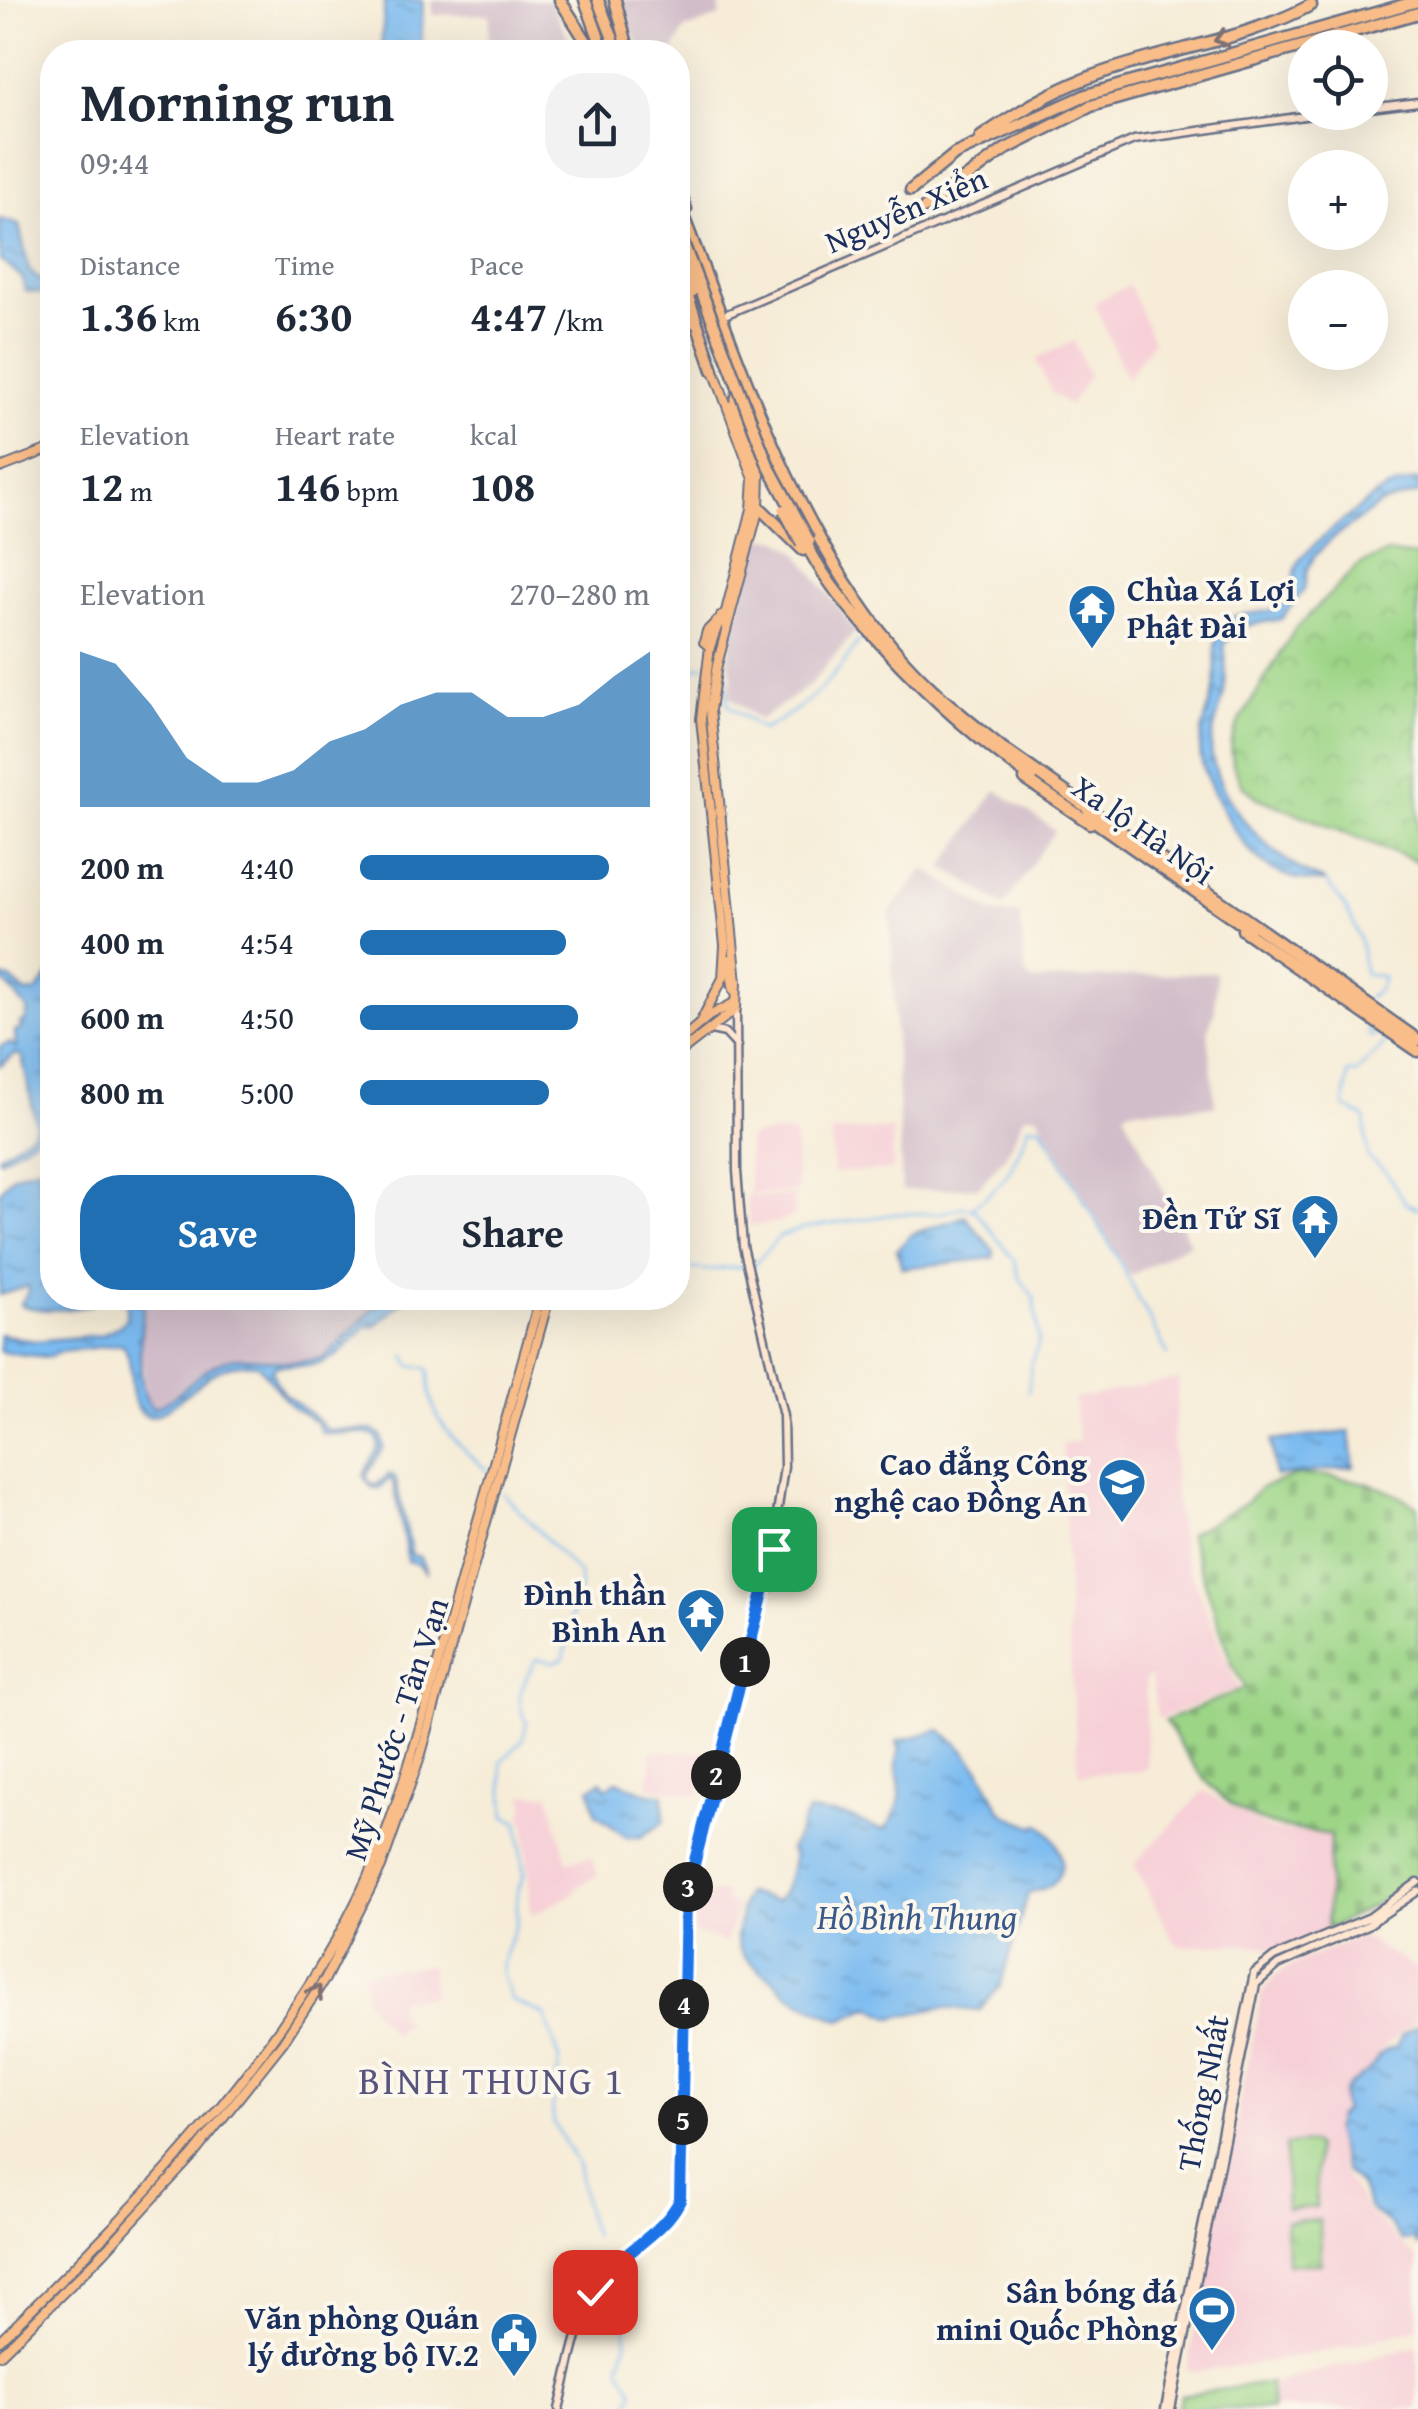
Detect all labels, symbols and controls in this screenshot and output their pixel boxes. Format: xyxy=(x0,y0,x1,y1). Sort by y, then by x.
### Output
one-way arrow xyxy=(1213,27,1230,48)
map controls xyxy=(1288,30,1388,370)
button: locate xyxy=(1288,30,1388,130)
text: Morning run xyxy=(80,61,394,141)
button: share xyxy=(545,73,650,178)
text: 09:44 xyxy=(80,139,149,186)
button: + xyxy=(1288,150,1388,250)
street label: Nguyễn Xiển xyxy=(817,154,994,265)
text: Distance xyxy=(80,244,180,285)
text: Time xyxy=(275,244,335,285)
text: Pace xyxy=(470,244,524,285)
button: − xyxy=(1288,270,1388,370)
text: 1.36 xyxy=(80,285,157,346)
text: 6:30 xyxy=(275,285,352,346)
text: 4:47 xyxy=(470,285,547,346)
text: km xyxy=(157,300,200,341)
text: /km xyxy=(547,300,604,341)
text: Elevation xyxy=(80,414,190,455)
text: Heart rate xyxy=(275,414,395,455)
text: kcal xyxy=(470,414,518,455)
text: 12 xyxy=(80,455,124,516)
text: 146 xyxy=(275,455,340,516)
text: 108 xyxy=(470,455,535,516)
text: m xyxy=(124,470,153,511)
text: bpm xyxy=(340,470,399,511)
place label: Chùa Xá Lợi Phật Đài xyxy=(1127,566,1296,650)
text: Elevation xyxy=(80,570,205,617)
text: 270–280 m xyxy=(509,570,650,617)
temple icon: Chùa Xá Lợi Phật Đài xyxy=(1066,582,1118,650)
street label: Xa lộ Hà Nội xyxy=(1063,763,1224,896)
text: 200 m xyxy=(80,844,164,891)
text: 4:40 xyxy=(240,844,294,891)
text: 400 m xyxy=(80,919,164,966)
text: 4:54 xyxy=(240,919,294,966)
text: 600 m xyxy=(80,994,164,1041)
text: 4:50 xyxy=(240,994,294,1041)
text: 800 m xyxy=(80,1069,164,1116)
text: 5:00 xyxy=(240,1069,294,1116)
button: Save xyxy=(80,1175,355,1290)
button: Share xyxy=(375,1175,650,1290)
temple icon: Đền Tử Sĩ xyxy=(1289,1192,1341,1260)
place label: Đền Tử Sĩ xyxy=(1143,1194,1282,1241)
place label: Cao đẳng Công nghệ cao Đồng An xyxy=(834,1440,1087,1524)
school or university icon: Cao đẳng Công nghệ cao Đồng An xyxy=(1096,1456,1148,1524)
pin xyxy=(732,1507,817,1592)
icon: arrive xyxy=(747,1522,802,1577)
place label: Đình thần Bình An xyxy=(524,1570,666,1654)
temple icon: Đình thần Bình An xyxy=(675,1586,727,1654)
street label: Mỹ Phước - Tân Vạn xyxy=(331,1591,460,1866)
pin: 1 xyxy=(720,1637,770,1687)
text: 1 xyxy=(738,1641,752,1682)
pin: 2 xyxy=(691,1750,741,1800)
text: 2 xyxy=(709,1754,723,1795)
pin: 3 xyxy=(663,1862,713,1912)
text: 3 xyxy=(681,1866,695,1907)
water label: Hồ Bình Thung xyxy=(816,1891,1017,1942)
pin: 4 xyxy=(659,1979,709,2029)
text: 4 xyxy=(677,1983,691,2024)
one-way arrow xyxy=(304,1985,323,2003)
street label: Thống Nhất xyxy=(1164,2011,1241,2175)
district label: BÌNH THUNG 1 xyxy=(358,2052,626,2108)
pin: 5 xyxy=(658,2095,708,2145)
text: 5 xyxy=(676,2099,690,2140)
pin xyxy=(553,2250,638,2335)
icon: check xyxy=(568,2265,623,2320)
place label: Sân bóng đá mini Quốc Phòng xyxy=(936,2268,1178,2352)
sports icon: Sân bóng đá mini Quốc Phòng xyxy=(1186,2284,1238,2352)
place label: Văn phòng Quản lý đường bộ IV.2 xyxy=(244,2294,479,2378)
public building icon: Văn phòng Quản lý đường bộ IV.2 xyxy=(488,2310,540,2378)

